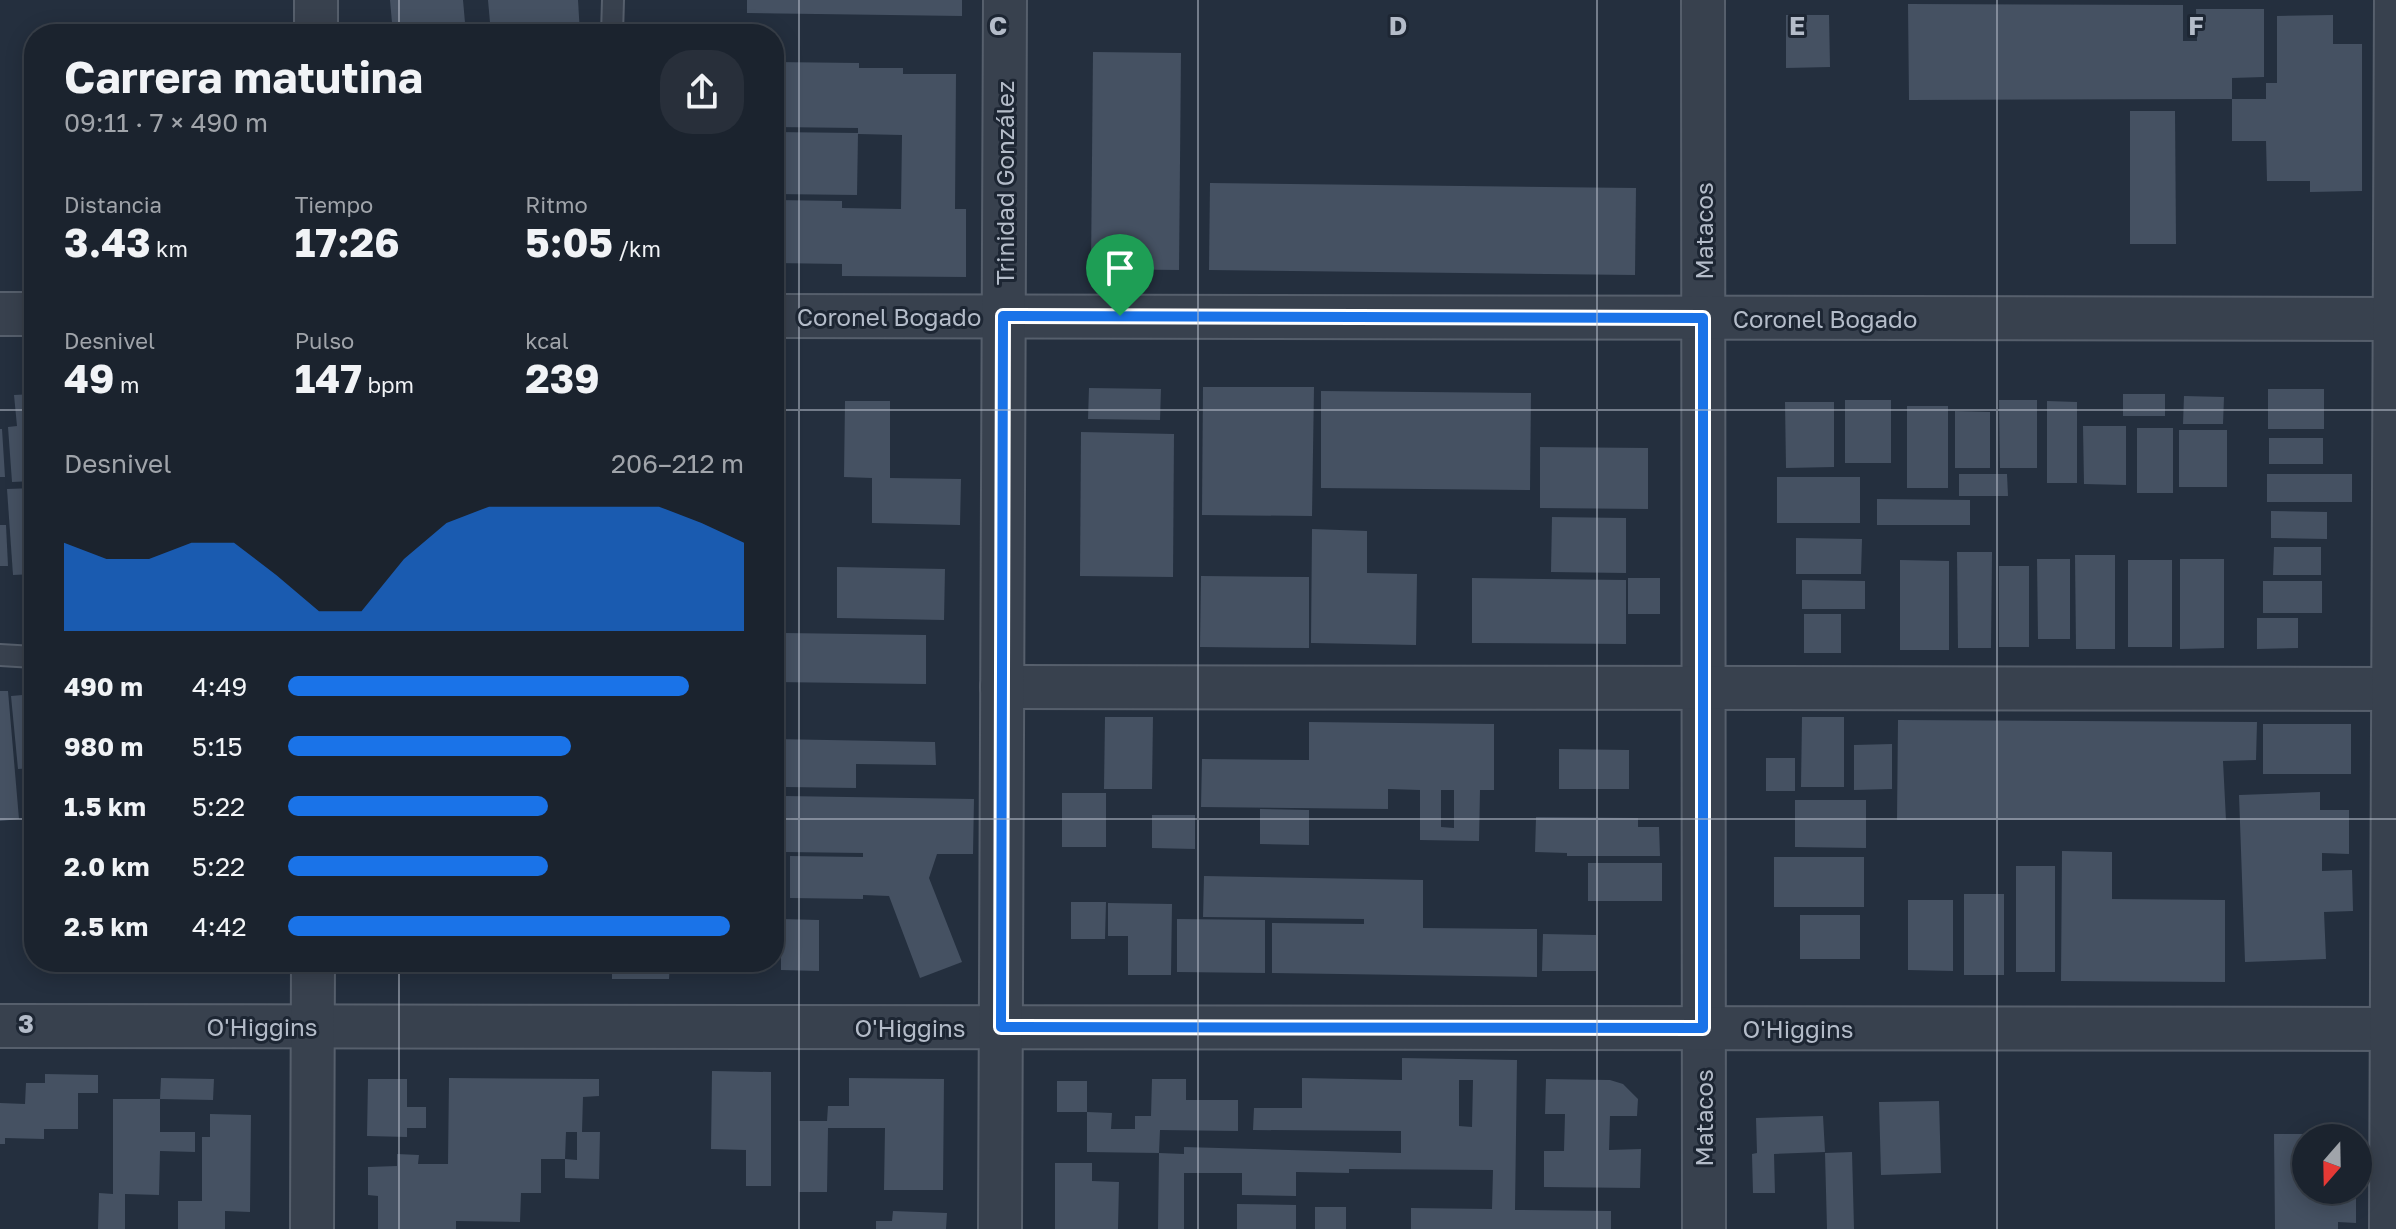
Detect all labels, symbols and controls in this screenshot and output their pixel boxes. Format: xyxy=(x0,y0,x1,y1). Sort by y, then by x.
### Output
text: C xyxy=(989,10,1007,41)
text: D xyxy=(1389,10,1407,41)
text: E xyxy=(1789,10,1805,41)
text: F xyxy=(2188,10,2204,41)
text: Carrera matutina xyxy=(64,50,423,103)
button: share xyxy=(660,50,744,134)
street label: Trinidad González xyxy=(990,81,1019,285)
text: 09:11 · 7 × 490 m xyxy=(64,107,268,138)
street label: Matacos xyxy=(1689,182,1718,280)
text: Distancia xyxy=(64,191,162,218)
text: Tiempo xyxy=(295,191,373,218)
text: Ritmo xyxy=(525,191,588,218)
text: 3.43 xyxy=(64,218,151,266)
text: 17:26 xyxy=(295,218,400,266)
text: 5:05 xyxy=(525,218,613,266)
pin xyxy=(1086,234,1154,316)
text: km xyxy=(151,235,188,262)
text: /km xyxy=(613,235,661,262)
icon: arrive xyxy=(1098,246,1142,290)
street label: Coronel Bogado xyxy=(797,302,981,331)
street label: Coronel Bogado xyxy=(1733,304,1917,333)
text: Desnivel xyxy=(64,327,155,354)
text: Pulso xyxy=(295,327,354,354)
text: kcal xyxy=(525,327,569,354)
text: 49 xyxy=(64,354,114,402)
text: 147 xyxy=(295,354,362,402)
text: 239 xyxy=(525,354,600,402)
text: m xyxy=(114,371,139,398)
text: bpm xyxy=(362,371,414,398)
text: Desnivel xyxy=(64,448,171,479)
text: 206–212 m xyxy=(611,448,744,479)
text: 490 m xyxy=(64,671,143,702)
text: 4:49 xyxy=(192,671,247,702)
text: 980 m xyxy=(64,731,143,762)
text: 5:15 xyxy=(192,731,243,762)
text: 1.5 km xyxy=(64,791,146,822)
text: 5:22 xyxy=(192,791,245,822)
text: 2.0 km xyxy=(64,851,149,882)
text: 5:22 xyxy=(192,851,245,882)
text: 2.5 km xyxy=(64,911,148,942)
text: 4:42 xyxy=(192,911,247,942)
text: 3 xyxy=(18,1008,34,1039)
street label: O'Higgins xyxy=(206,1012,318,1041)
street label: O'Higgins xyxy=(854,1013,966,1042)
street label: O'Higgins xyxy=(1742,1014,1854,1043)
street label: Matacos xyxy=(1689,1069,1718,1167)
north arrow xyxy=(2292,1124,2372,1204)
map controls xyxy=(2292,1124,2372,1204)

